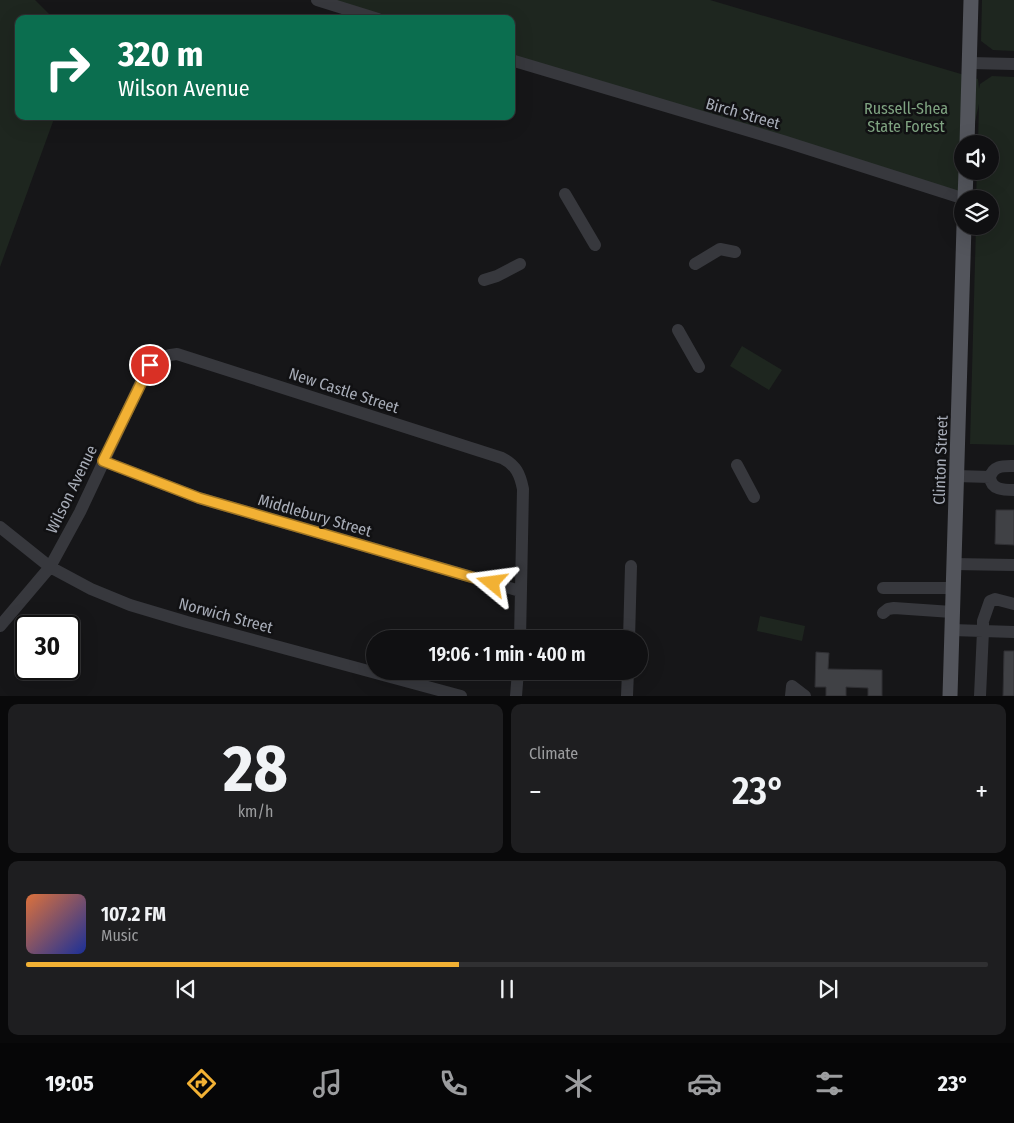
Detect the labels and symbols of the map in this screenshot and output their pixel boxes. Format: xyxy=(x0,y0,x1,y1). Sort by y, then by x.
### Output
street label: Birch Street xyxy=(704,94,783,133)
park label: Russell-Shea State Forest xyxy=(864,99,948,136)
pin xyxy=(129,344,171,386)
street label: New Castle Street xyxy=(286,364,402,417)
street label: Clinton Street xyxy=(929,414,952,505)
street label: Wilson Avenue xyxy=(42,442,101,536)
street label: Middlebury Street xyxy=(256,490,375,541)
position arrow xyxy=(465,556,517,608)
street label: Norwich Street xyxy=(177,594,276,637)
speed limit sign: 30 xyxy=(15,615,80,680)

